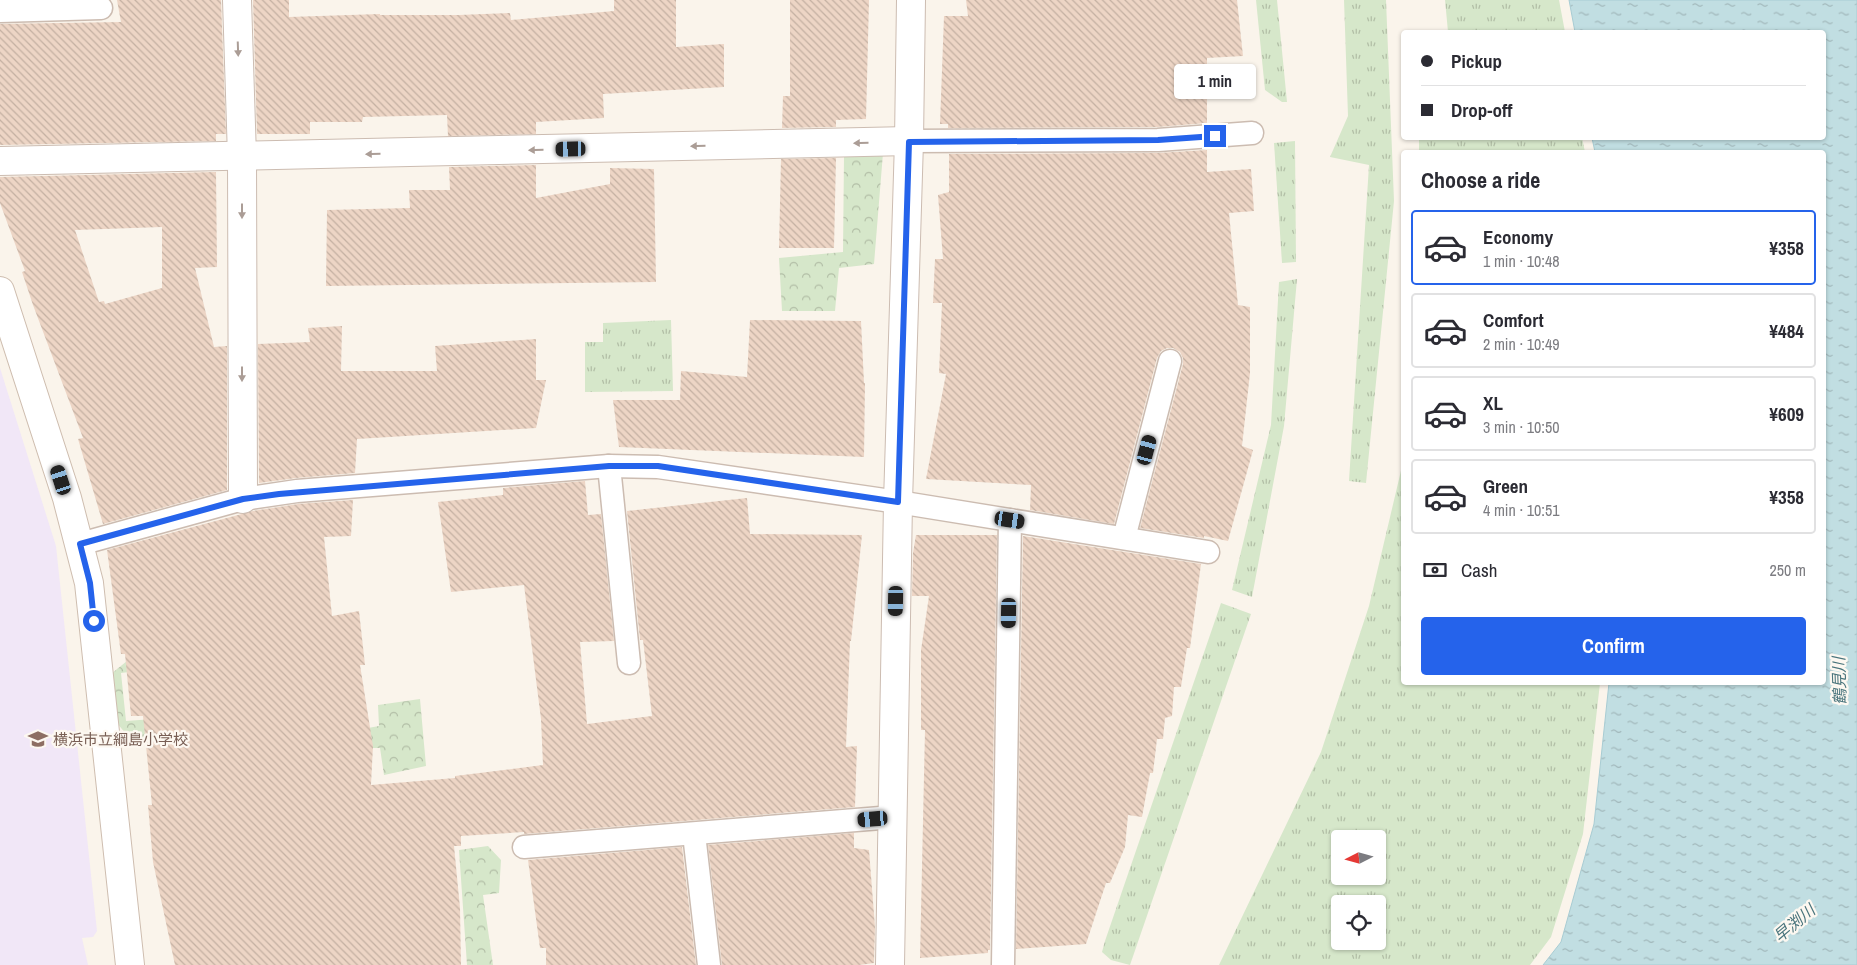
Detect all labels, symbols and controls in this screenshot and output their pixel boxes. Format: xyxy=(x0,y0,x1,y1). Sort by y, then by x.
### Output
one-way arrow xyxy=(235,41,243,57)
text: Pickup xyxy=(1451,48,1502,74)
callout: 1 min xyxy=(1174,64,1256,98)
text: 1 min xyxy=(1198,70,1232,92)
text: Drop-off xyxy=(1451,97,1512,123)
route end xyxy=(1204,125,1226,147)
one-way arrow xyxy=(852,139,868,147)
car xyxy=(555,141,586,157)
one-way arrow xyxy=(690,142,706,150)
one-way arrow xyxy=(527,146,543,154)
one-way arrow xyxy=(365,150,381,158)
text: Choose a ride xyxy=(1421,165,1540,195)
one-way arrow xyxy=(238,203,246,219)
text: Economy xyxy=(1483,224,1553,250)
icon: car xyxy=(1423,225,1468,270)
text: ¥358 xyxy=(1769,235,1804,261)
text: 1 min · 10:48 xyxy=(1483,250,1560,272)
text: Comfort xyxy=(1483,307,1544,333)
icon: car xyxy=(1423,308,1468,353)
text: ¥484 xyxy=(1769,318,1804,344)
text: 2 min · 10:49 xyxy=(1483,333,1560,355)
one-way arrow xyxy=(238,366,246,382)
text: XL xyxy=(1483,390,1503,416)
icon: car xyxy=(1423,391,1468,436)
text: ¥609 xyxy=(1769,401,1804,427)
text: 3 min · 10:50 xyxy=(1483,416,1560,438)
car xyxy=(1135,434,1158,466)
car xyxy=(49,463,72,497)
text: Green xyxy=(1483,473,1528,499)
icon: car xyxy=(1423,474,1468,519)
text: ¥358 xyxy=(1769,484,1804,510)
text: 4 min · 10:51 xyxy=(1483,499,1560,521)
car xyxy=(994,510,1025,530)
icon: cash xyxy=(1421,556,1449,584)
text: Cash xyxy=(1461,557,1497,583)
text: 250 m xyxy=(1770,559,1806,581)
car xyxy=(888,586,903,616)
car xyxy=(1001,598,1016,628)
route start xyxy=(83,610,105,632)
button: Confirm xyxy=(1421,617,1806,675)
water label: 鶴見川 xyxy=(1827,655,1851,705)
school or university icon: 横浜市立綱島小学校 xyxy=(27,728,49,750)
place label: 横浜市立綱島小学校 xyxy=(53,729,188,750)
car xyxy=(857,810,888,828)
north arrow xyxy=(1331,830,1386,885)
map controls xyxy=(1331,830,1386,950)
button: locate xyxy=(1331,895,1386,950)
water label: 早渕川 xyxy=(1769,898,1821,947)

